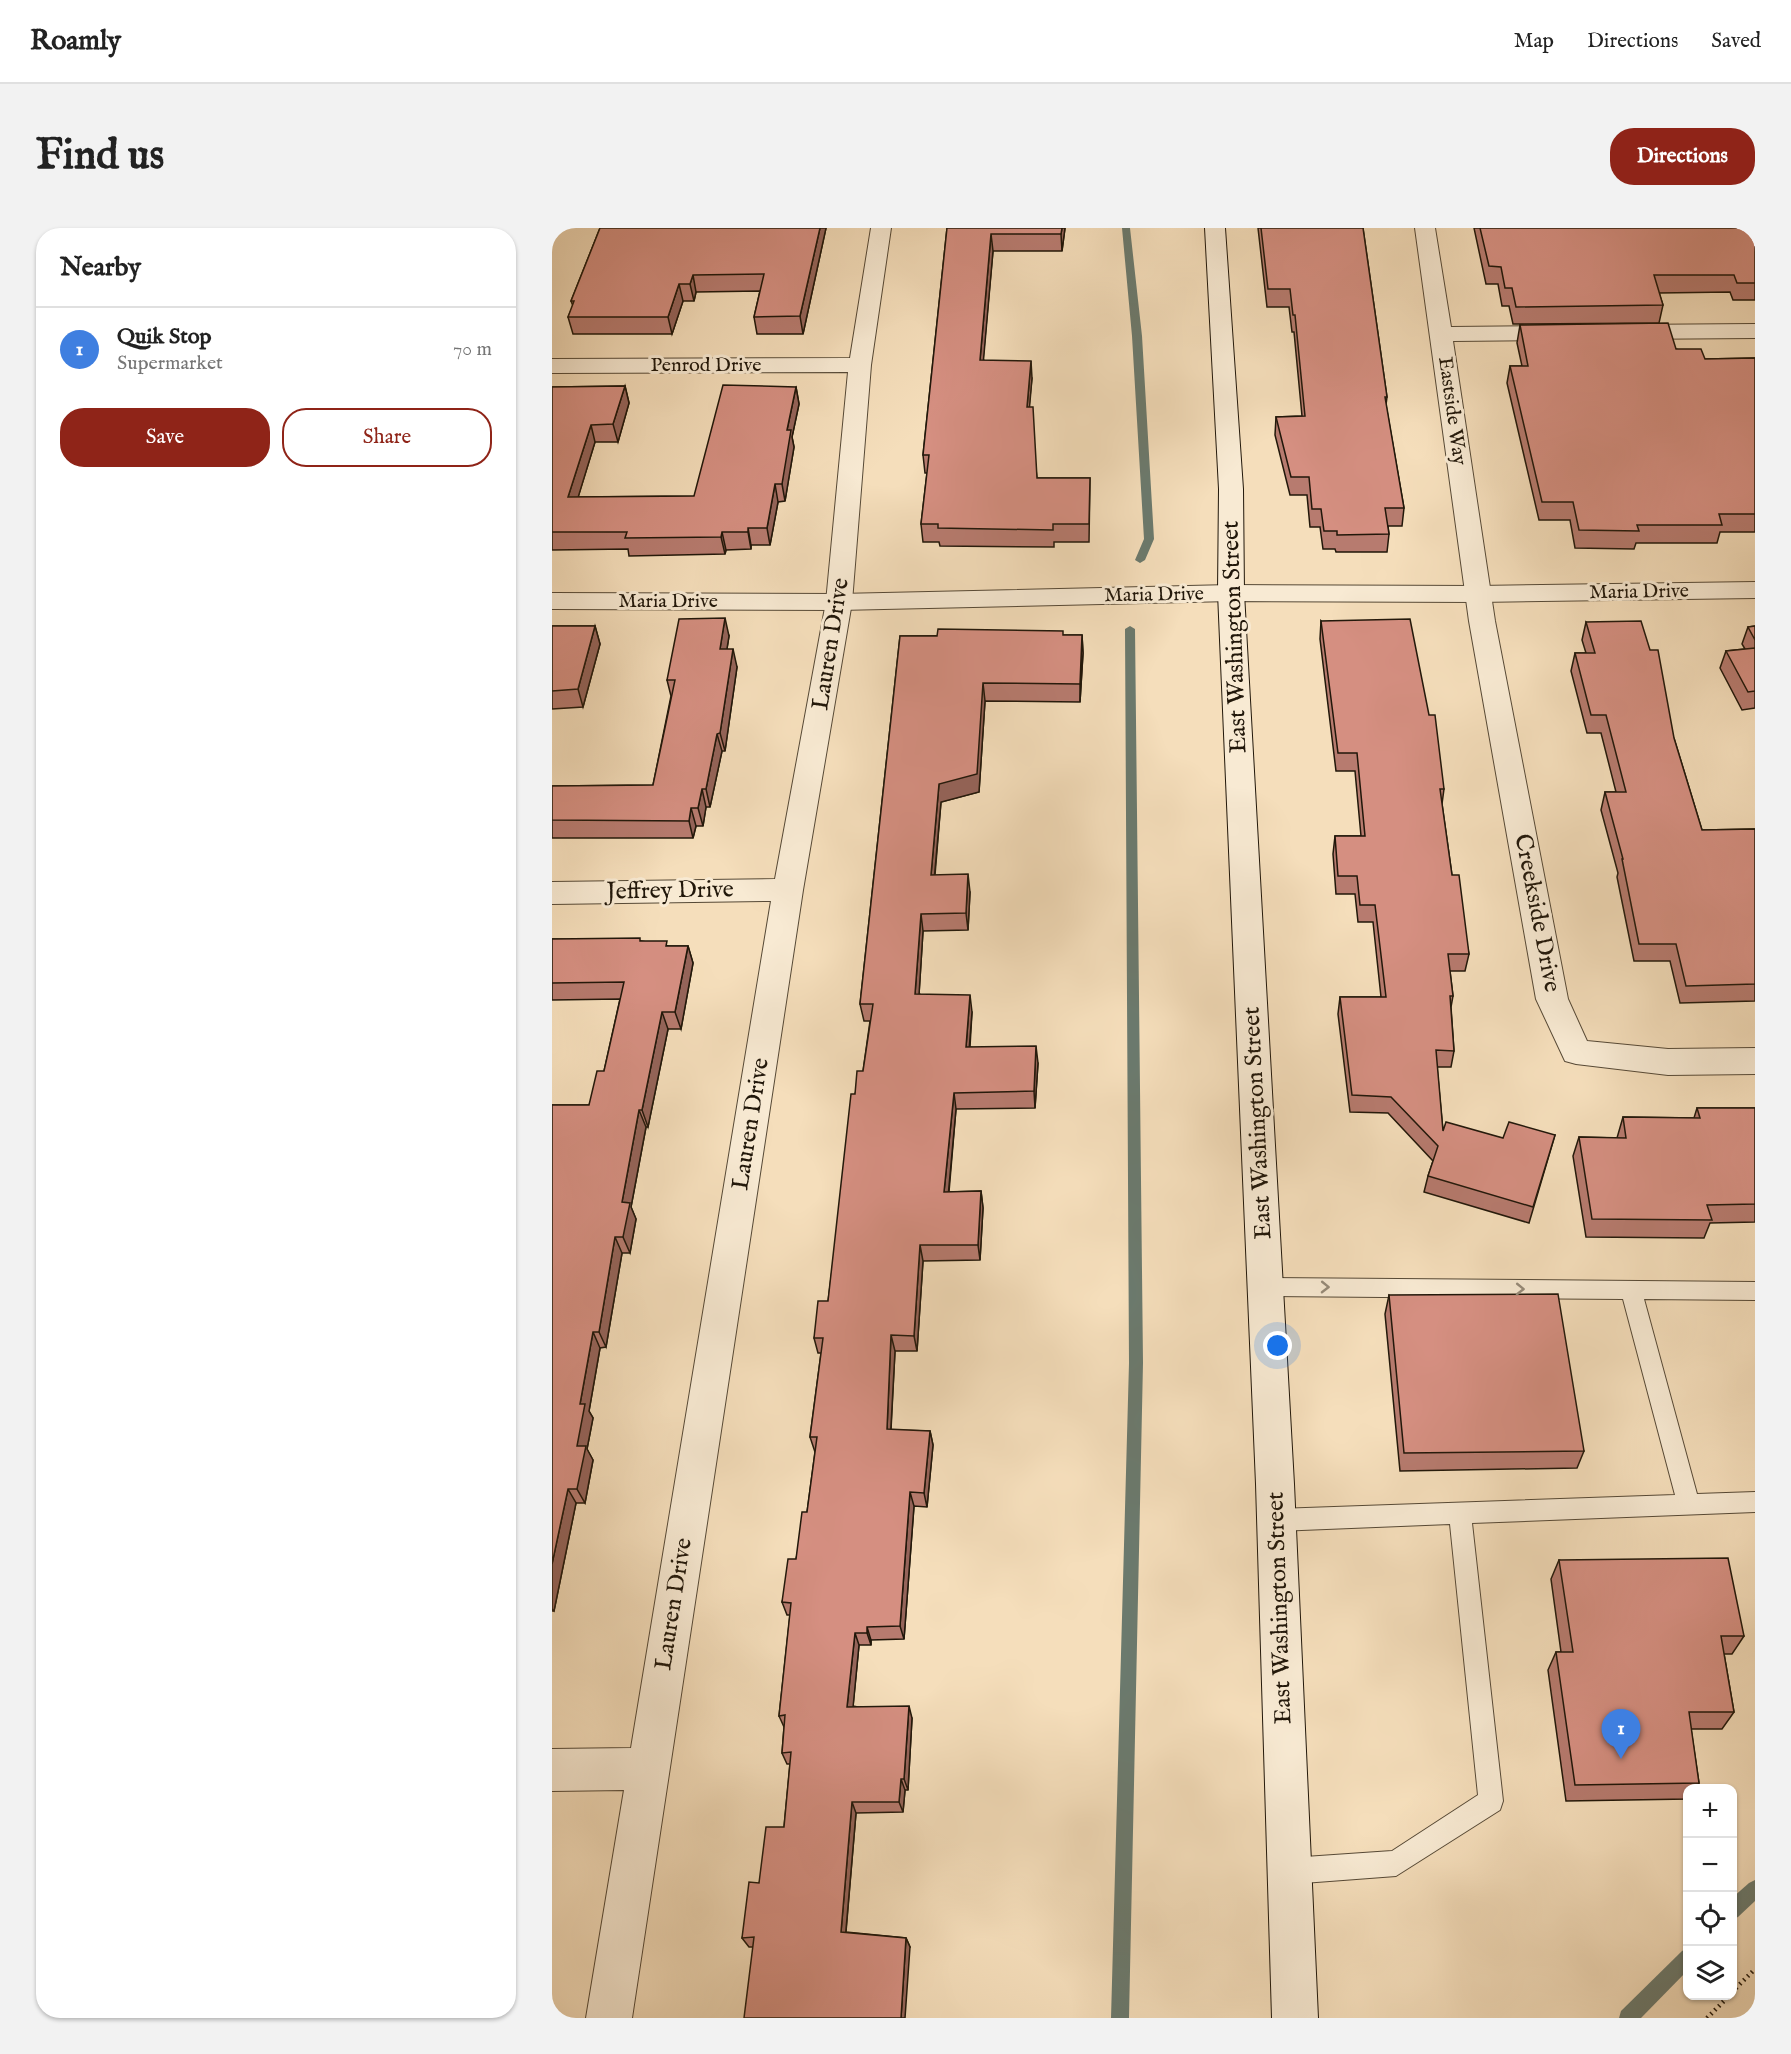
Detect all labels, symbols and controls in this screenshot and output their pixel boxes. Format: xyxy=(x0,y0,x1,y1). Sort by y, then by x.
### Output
text: Roamly xyxy=(30,24,121,59)
text: Map xyxy=(1514,28,1554,55)
text: Directions xyxy=(1587,28,1678,55)
text: Saved xyxy=(1711,28,1761,55)
button: Directions xyxy=(1610,128,1755,185)
text: Find us xyxy=(36,130,164,183)
text: Nearby xyxy=(60,251,141,284)
text: Quik Stop xyxy=(117,323,211,351)
text: 1 xyxy=(76,337,83,362)
text: 70 m xyxy=(453,337,492,362)
text: Supermarket xyxy=(117,351,223,376)
street label: Penrod Drive xyxy=(651,353,761,378)
street label: Eastside Way xyxy=(1432,355,1472,467)
button: Save xyxy=(60,408,270,467)
button: Share xyxy=(282,408,492,467)
street label: East Washington Street xyxy=(1215,520,1255,754)
street label: Lauren Drive xyxy=(805,576,857,712)
street label: Maria Drive xyxy=(1589,579,1689,605)
street label: Maria Drive xyxy=(1104,582,1204,608)
street label: Maria Drive xyxy=(618,589,718,614)
street label: Creekside Drive xyxy=(1506,831,1568,995)
street label: Jeffrey Drive xyxy=(603,874,734,908)
street label: East Washington Street xyxy=(1236,1006,1280,1240)
street label: Lauren Drive xyxy=(725,1056,777,1192)
one-way arrow xyxy=(1321,1281,1330,1293)
one-way arrow xyxy=(1516,1283,1525,1295)
your location xyxy=(1263,1331,1292,1360)
street label: East Washington Street xyxy=(1260,1491,1300,1725)
street label: Lauren Drive xyxy=(648,1536,700,1672)
pin: 1 xyxy=(1602,1710,1640,1759)
map controls xyxy=(1683,1784,1737,2000)
button: + xyxy=(1683,1784,1737,1838)
button: − xyxy=(1683,1838,1737,1892)
button: locate xyxy=(1683,1892,1737,1946)
button: layers xyxy=(1683,1946,1737,2000)

